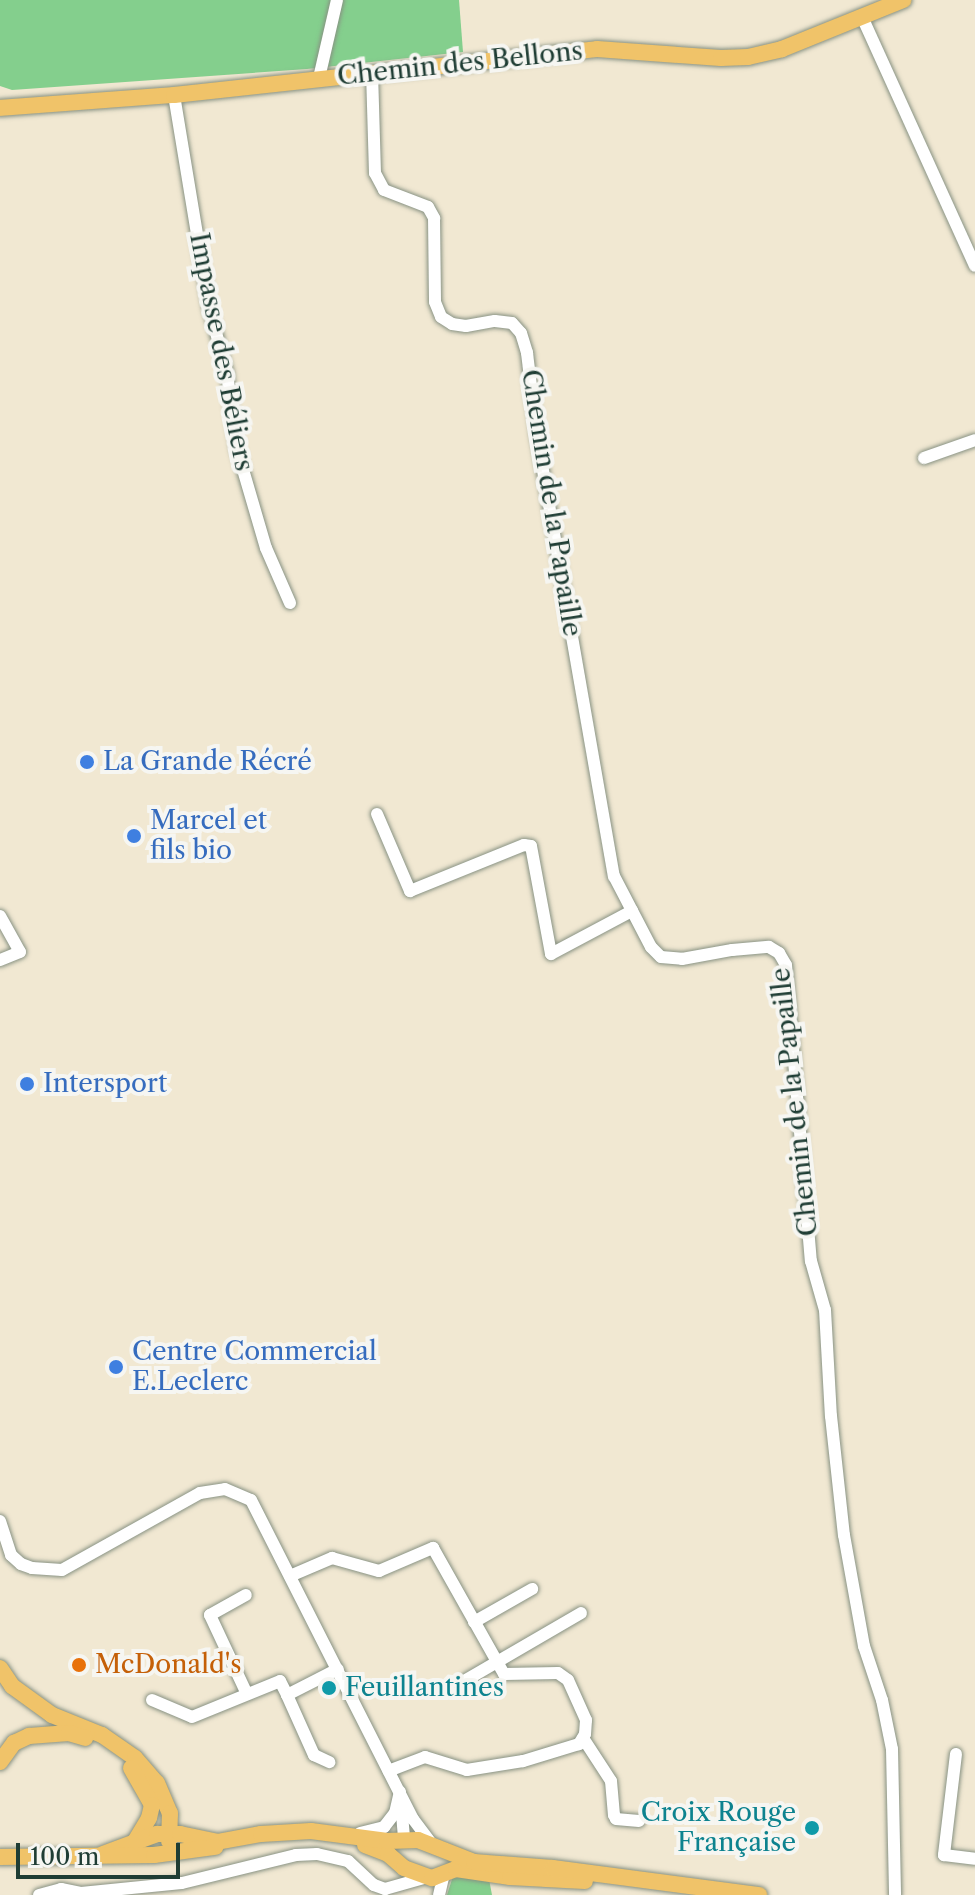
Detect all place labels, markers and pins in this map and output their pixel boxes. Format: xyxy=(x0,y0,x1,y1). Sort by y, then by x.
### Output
place label: La Grande Récré xyxy=(103,746,312,778)
marker: La Grande Récré xyxy=(78,753,96,771)
place label: Marcel et fils bio xyxy=(150,805,267,866)
marker: Marcel et fils bio xyxy=(125,827,143,845)
place label: Intersport xyxy=(43,1068,167,1100)
marker: Intersport xyxy=(18,1075,36,1093)
place label: Centre Commercial E.Leclerc xyxy=(132,1336,377,1398)
marker: Centre Commercial E.Leclerc xyxy=(107,1358,125,1376)
place label: McDonald's xyxy=(95,1649,242,1681)
marker: McDonald's xyxy=(70,1656,88,1674)
place label: Feuillantines xyxy=(345,1672,504,1704)
marker: Feuillantines xyxy=(320,1679,338,1697)
place label: Croix Rouge Française xyxy=(640,1797,796,1858)
marker: Croix Rouge Française xyxy=(803,1819,821,1837)

